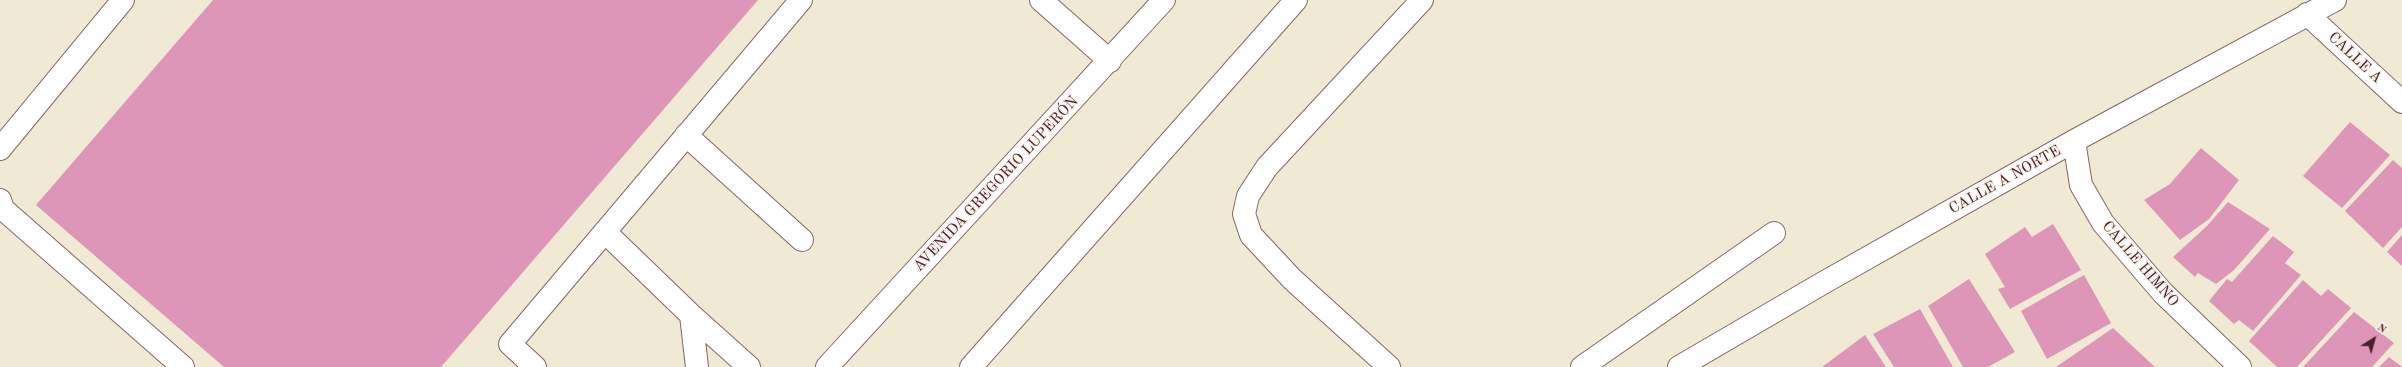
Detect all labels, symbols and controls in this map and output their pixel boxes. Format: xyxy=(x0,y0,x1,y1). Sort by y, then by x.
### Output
street label: CALLE A xyxy=(2324,29,2386,87)
street label: AVENIDA GREGORIO LUPERÓN xyxy=(910,92,1082,276)
street label: CALLE A NORTE xyxy=(1946,142,2064,218)
street label: CALLE HIMNO xyxy=(2098,217,2182,311)
north arrow xyxy=(2354,319,2394,359)
text: N xyxy=(2375,322,2388,336)

